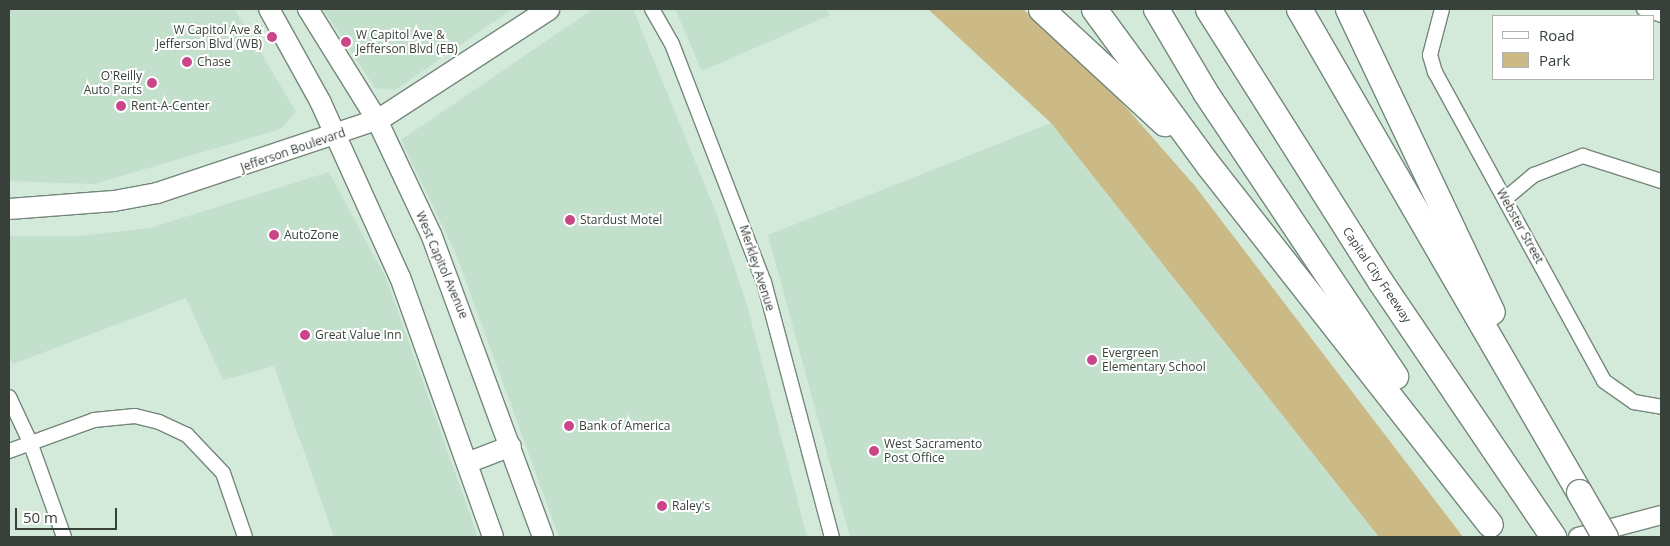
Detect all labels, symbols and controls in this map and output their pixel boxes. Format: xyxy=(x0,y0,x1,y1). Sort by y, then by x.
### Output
legend xyxy=(1492,15,1655,80)
place label: W Capitol Ave & Jefferson Blvd (WB) xyxy=(156,23,262,51)
text: Road xyxy=(1539,25,1575,45)
place label: W Capitol Ave & Jefferson Blvd (EB) xyxy=(356,28,458,56)
marker: W Capitol Ave & Jefferson Blvd (WB) xyxy=(266,31,278,43)
marker: W Capitol Ave & Jefferson Blvd (EB) xyxy=(340,36,352,48)
text: Park xyxy=(1539,50,1570,70)
place label: Chase xyxy=(197,55,231,69)
marker: Chase xyxy=(181,56,193,68)
place label: O'Reilly Auto Parts xyxy=(84,69,142,97)
marker: O'Reilly Auto Parts xyxy=(146,77,158,89)
place label: Rent-A-Center xyxy=(131,99,210,113)
marker: Rent-A-Center xyxy=(115,100,127,112)
street label: Jefferson Boulevard xyxy=(239,125,347,175)
street label: Webster Street xyxy=(1493,186,1547,266)
street label: West Capitol Avenue xyxy=(413,209,471,321)
place label: Stardust Motel xyxy=(580,213,662,227)
marker: Stardust Motel xyxy=(564,214,576,226)
street label: Merkley Avenue xyxy=(736,223,778,313)
street label: Capital City Freeway xyxy=(1340,224,1414,326)
place label: AutoZone xyxy=(284,228,339,242)
marker: AutoZone xyxy=(268,229,280,241)
place label: Great Value Inn xyxy=(315,328,402,342)
marker: Great Value Inn xyxy=(299,329,311,341)
place label: Evergreen Elementary School xyxy=(1102,346,1206,374)
marker: Evergreen Elementary School xyxy=(1086,354,1098,366)
place label: Bank of America xyxy=(579,419,670,433)
marker: Bank of America xyxy=(563,420,575,432)
place label: West Sacramento Post Office xyxy=(884,437,982,465)
marker: West Sacramento Post Office xyxy=(868,445,880,457)
scale bar xyxy=(18,498,120,530)
place label: Raley's xyxy=(672,499,710,513)
marker: Raley's xyxy=(656,500,668,512)
text: 50 m xyxy=(23,507,58,527)

